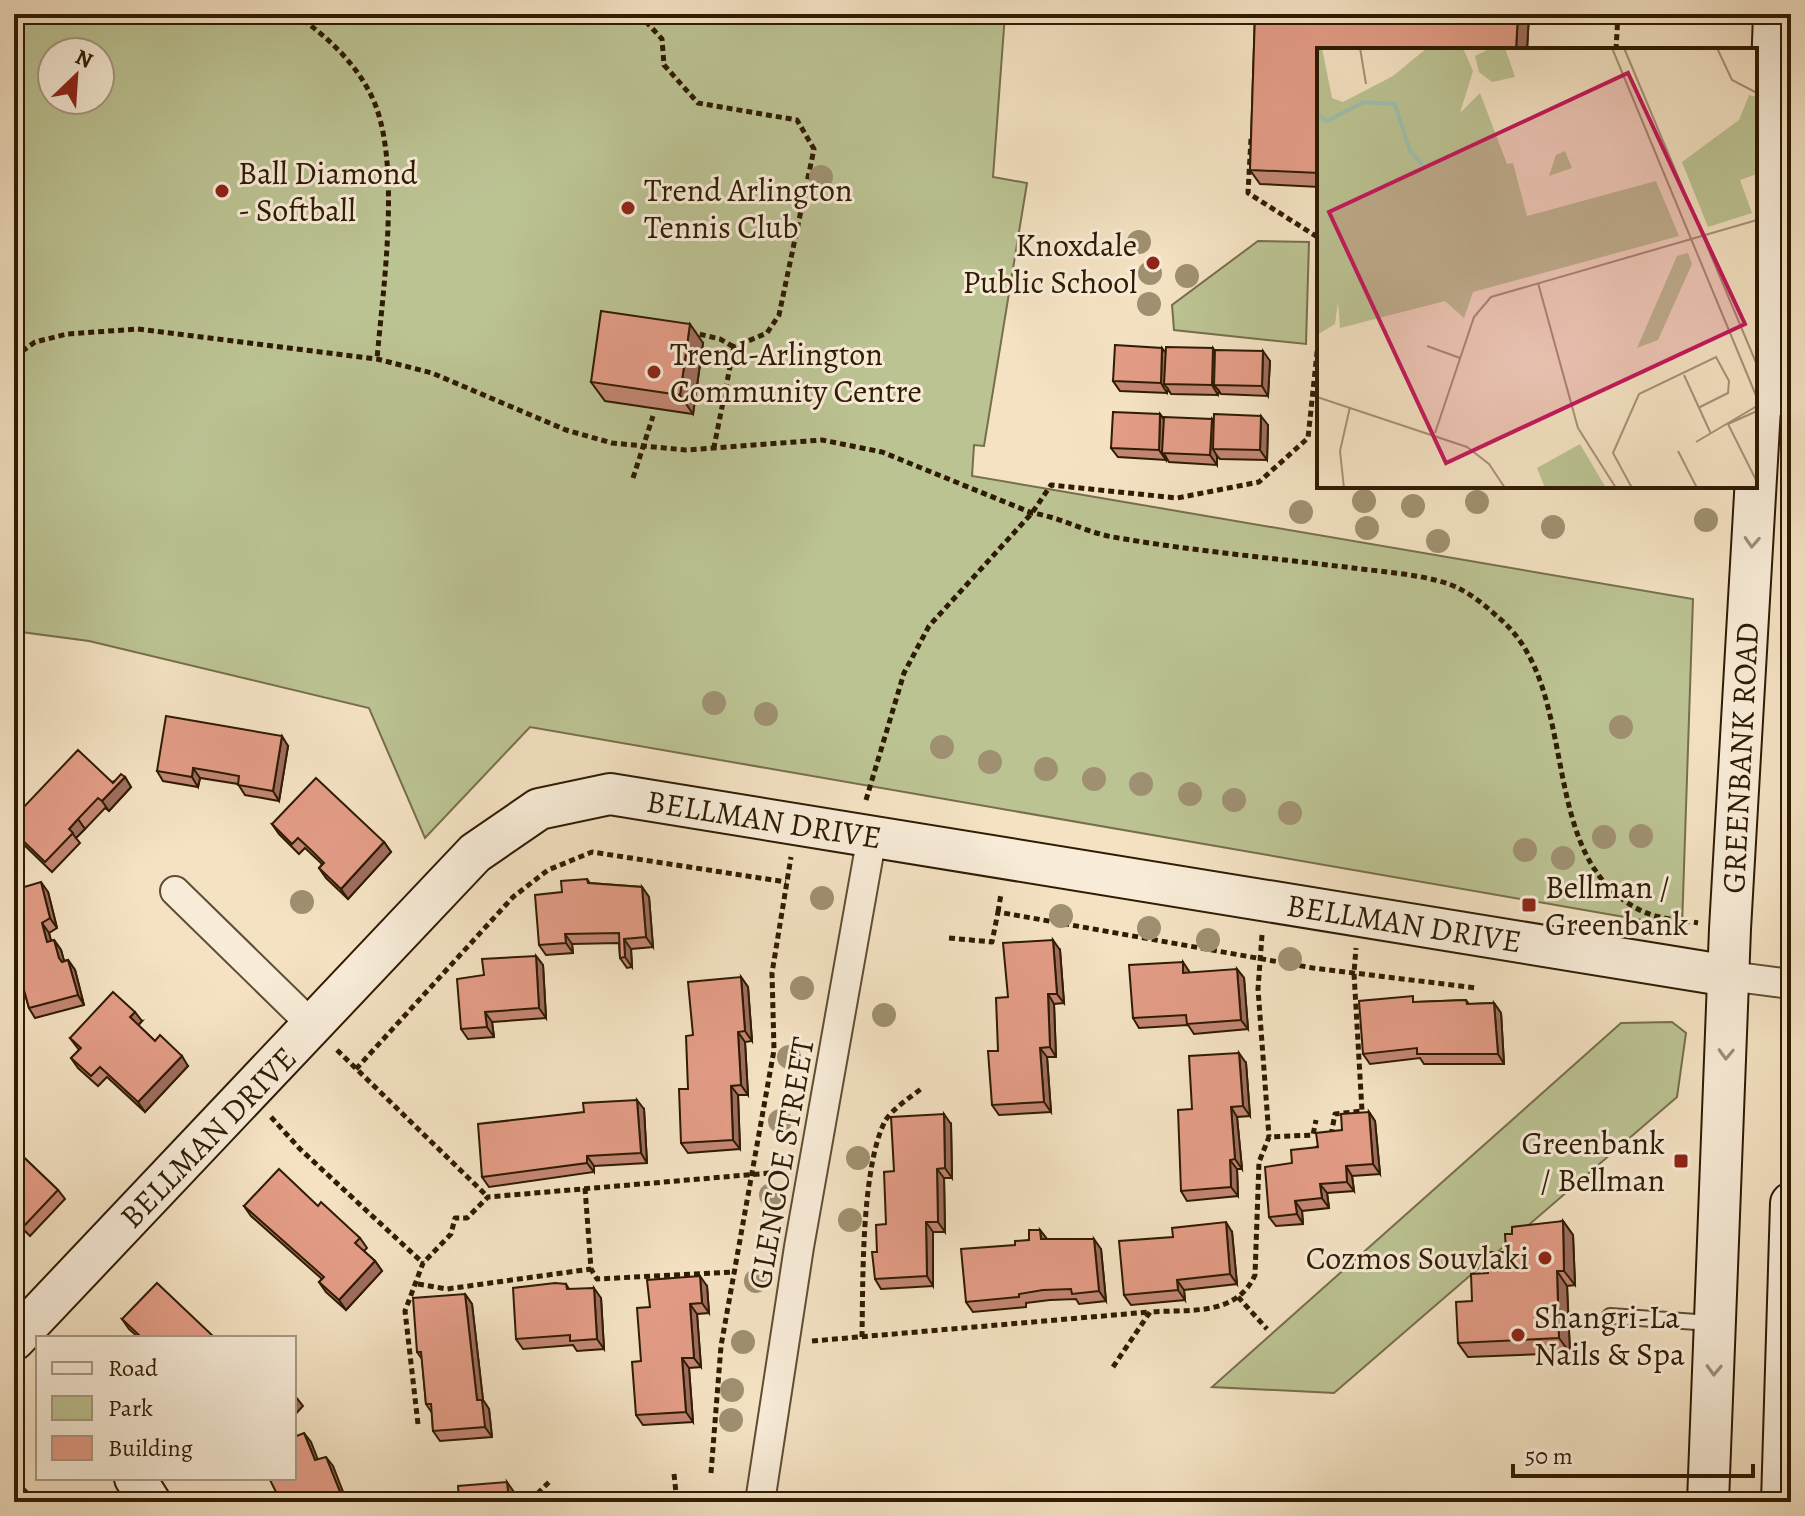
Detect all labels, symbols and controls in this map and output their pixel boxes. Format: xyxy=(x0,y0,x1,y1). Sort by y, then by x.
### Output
north arrow xyxy=(36,36,116,116)
text: N xyxy=(70,42,98,76)
inset map xyxy=(1317,48,1757,488)
place label: Ball Diamond - Softball xyxy=(238,151,418,232)
place label: Trend Arlington Tennis Club xyxy=(644,168,853,249)
marker: Ball Diamond - Softball xyxy=(213,182,231,200)
marker: Trend Arlington Tennis Club xyxy=(619,199,637,217)
place label: Knoxdale Public School xyxy=(962,223,1137,304)
marker: Knoxdale Public School xyxy=(1144,254,1162,272)
place label: Trend-Arlington Community Centre xyxy=(670,332,922,413)
marker: Trend-Arlington Community Centre xyxy=(645,363,663,381)
one-way arrow xyxy=(1744,536,1761,549)
street label: GREENBANK ROAD xyxy=(1711,621,1769,895)
street label: BELLMAN DRIVE xyxy=(644,779,884,859)
place label: Bellman / Greenbank xyxy=(1545,865,1689,946)
street label: BELLMAN DRIVE xyxy=(1284,883,1524,963)
marker: Bellman / Greenbank xyxy=(1520,896,1538,914)
street label: GLENCOE STREET xyxy=(737,1033,825,1292)
street label: BELLMAN DRIVE xyxy=(110,1036,306,1238)
one-way arrow xyxy=(1717,1048,1734,1061)
place label: Greenbank / Bellman xyxy=(1522,1121,1665,1202)
marker: Greenbank / Bellman xyxy=(1672,1152,1690,1170)
place label: Cozmos Souvlaki xyxy=(1306,1236,1529,1280)
marker: Cozmos Souvlaki xyxy=(1536,1249,1554,1267)
place label: Shangri-La Nails & Spa xyxy=(1534,1295,1685,1376)
marker: Shangri-La Nails & Spa xyxy=(1509,1326,1527,1344)
legend xyxy=(36,1336,296,1480)
text: Road xyxy=(108,1352,158,1384)
one-way arrow xyxy=(1705,1364,1722,1377)
text: Park xyxy=(108,1392,153,1424)
scale bar xyxy=(1513,1428,1753,1478)
text: Building xyxy=(108,1432,193,1464)
text: 50 m xyxy=(1525,1440,1573,1472)

